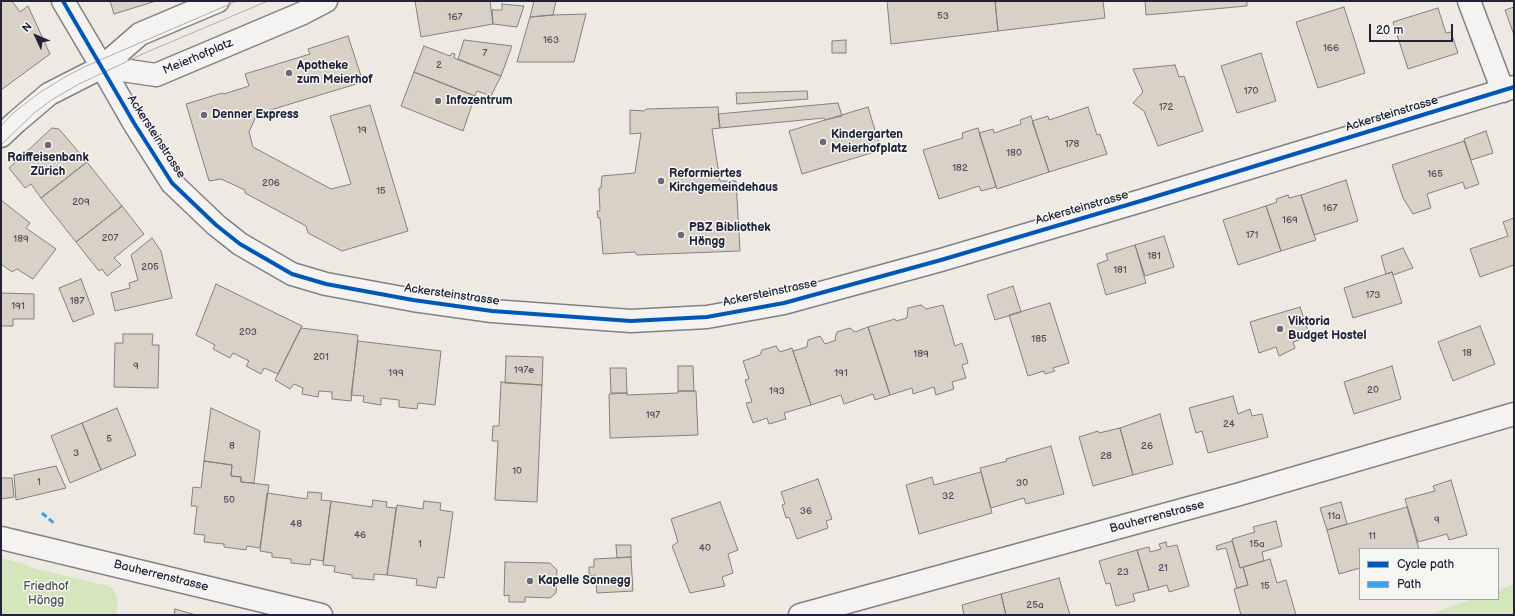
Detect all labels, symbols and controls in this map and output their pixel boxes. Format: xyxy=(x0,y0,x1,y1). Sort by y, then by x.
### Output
house number: 53 xyxy=(937,10,949,22)
house number: 167 xyxy=(448,11,462,23)
north arrow xyxy=(16,16,56,56)
scale bar xyxy=(1371,16,1455,42)
text: N xyxy=(19,20,35,35)
text: 20 m xyxy=(1376,23,1403,38)
house number: 163 xyxy=(543,34,559,46)
street label: Meierhofplatz xyxy=(161,36,235,78)
house number: 166 xyxy=(1323,42,1339,54)
house number: 7 xyxy=(483,47,487,59)
place label: Apotheke zum Meierhof xyxy=(297,59,373,87)
house number: 2 xyxy=(436,59,442,71)
marker: Apotheke zum Meierhof xyxy=(284,68,294,78)
house number: 170 xyxy=(1244,85,1258,97)
street label: Ackersteinstrasse xyxy=(124,93,188,181)
street label: Ackersteinstrasse xyxy=(1344,93,1440,135)
place label: Infozentrum xyxy=(446,94,512,108)
marker: Infozentrum xyxy=(433,96,443,106)
house number: 172 xyxy=(1159,101,1173,113)
place label: Denner Express xyxy=(212,108,299,122)
marker: Denner Express xyxy=(199,110,209,120)
house number: 19 xyxy=(357,124,367,136)
place label: Kindergarten Meierhofplatz xyxy=(831,128,907,156)
marker: Kindergarten Meierhofplatz xyxy=(818,137,828,147)
house number: 178 xyxy=(1065,138,1079,150)
marker: Raiffeisenbank Zürich xyxy=(43,140,53,150)
house number: 180 xyxy=(1006,147,1022,159)
place label: Raiffeisenbank Zürich xyxy=(7,151,89,179)
house number: 182 xyxy=(952,162,968,174)
place label: Reformiertes Kirchgemeindehaus xyxy=(669,167,778,195)
house number: 165 xyxy=(1427,168,1443,180)
marker: Reformiertes Kirchgemeindehaus xyxy=(656,176,666,186)
house number: 206 xyxy=(262,177,280,189)
house number: 15 xyxy=(376,185,386,197)
street label: Ackersteinstrasse xyxy=(1034,188,1130,228)
house number: 209 xyxy=(72,196,90,208)
house number: 167 xyxy=(1323,202,1337,214)
house number: 169 xyxy=(1282,214,1298,226)
place label: PBZ Bibliothek Höngg xyxy=(689,221,771,249)
house number: 171 xyxy=(1246,229,1258,241)
marker: PBZ Bibliothek Höngg xyxy=(676,230,686,240)
house number: 207 xyxy=(102,232,118,244)
house number: 189 xyxy=(13,233,29,245)
house number: 181 xyxy=(1147,250,1161,262)
house number: 205 xyxy=(141,261,159,273)
house number: 181 xyxy=(1113,264,1127,276)
street label: Ackersteinstrasse xyxy=(722,276,818,310)
street label: Ackersteinstrasse xyxy=(403,281,501,309)
house number: 173 xyxy=(1366,289,1380,301)
house number: 187 xyxy=(70,295,84,307)
house number: 191 xyxy=(11,300,25,312)
place label: Viktoria Budget Hostel xyxy=(1288,315,1367,343)
marker: Viktoria Budget Hostel xyxy=(1275,324,1285,334)
house number: 203 xyxy=(239,326,257,338)
house number: 185 xyxy=(1031,333,1047,345)
house number: 18 xyxy=(1462,347,1472,359)
house number: 189 xyxy=(913,348,929,360)
house number: 201 xyxy=(313,351,329,363)
house number: 9 xyxy=(133,360,139,372)
house number: 197e xyxy=(514,364,534,376)
house number: 199 xyxy=(388,367,404,379)
house number: 191 xyxy=(834,367,848,379)
house number: 20 xyxy=(1367,384,1379,396)
house number: 193 xyxy=(769,385,785,397)
house number: 197 xyxy=(646,409,660,421)
house number: 24 xyxy=(1223,418,1235,430)
house number: 5 xyxy=(106,433,112,445)
house number: 8 xyxy=(229,440,235,452)
house number: 26 xyxy=(1141,440,1153,452)
house number: 3 xyxy=(73,447,79,459)
house number: 28 xyxy=(1100,450,1112,462)
house number: 10 xyxy=(512,465,522,477)
house number: 1 xyxy=(37,476,41,488)
house number: 30 xyxy=(1016,477,1028,489)
house number: 32 xyxy=(942,490,954,502)
house number: 50 xyxy=(223,494,235,506)
street label: Bauherrenstrasse xyxy=(1108,497,1206,537)
house number: 36 xyxy=(800,505,812,517)
house number: 11a xyxy=(1327,510,1341,522)
house number: 9 xyxy=(1434,514,1440,526)
house number: 48 xyxy=(290,518,302,530)
house number: 46 xyxy=(354,529,366,541)
house number: 11 xyxy=(1368,530,1376,542)
house number: 1 xyxy=(418,538,422,550)
house number: 15a xyxy=(1249,538,1265,550)
house number: 40 xyxy=(699,542,711,554)
legend xyxy=(1359,548,1499,600)
street label: Bauherrenstrasse xyxy=(112,557,210,595)
text: Cycle path xyxy=(1397,557,1454,572)
house number: 21 xyxy=(1158,562,1168,574)
house number: 23 xyxy=(1117,566,1129,578)
place label: Kapelle Sonnegg xyxy=(538,574,631,588)
marker: Kapelle Sonnegg xyxy=(525,576,535,586)
text: Path xyxy=(1397,577,1421,592)
park label: Friedhof Höngg xyxy=(23,580,69,608)
house number: 15 xyxy=(1260,580,1270,592)
house number: 25a xyxy=(1026,599,1044,611)

